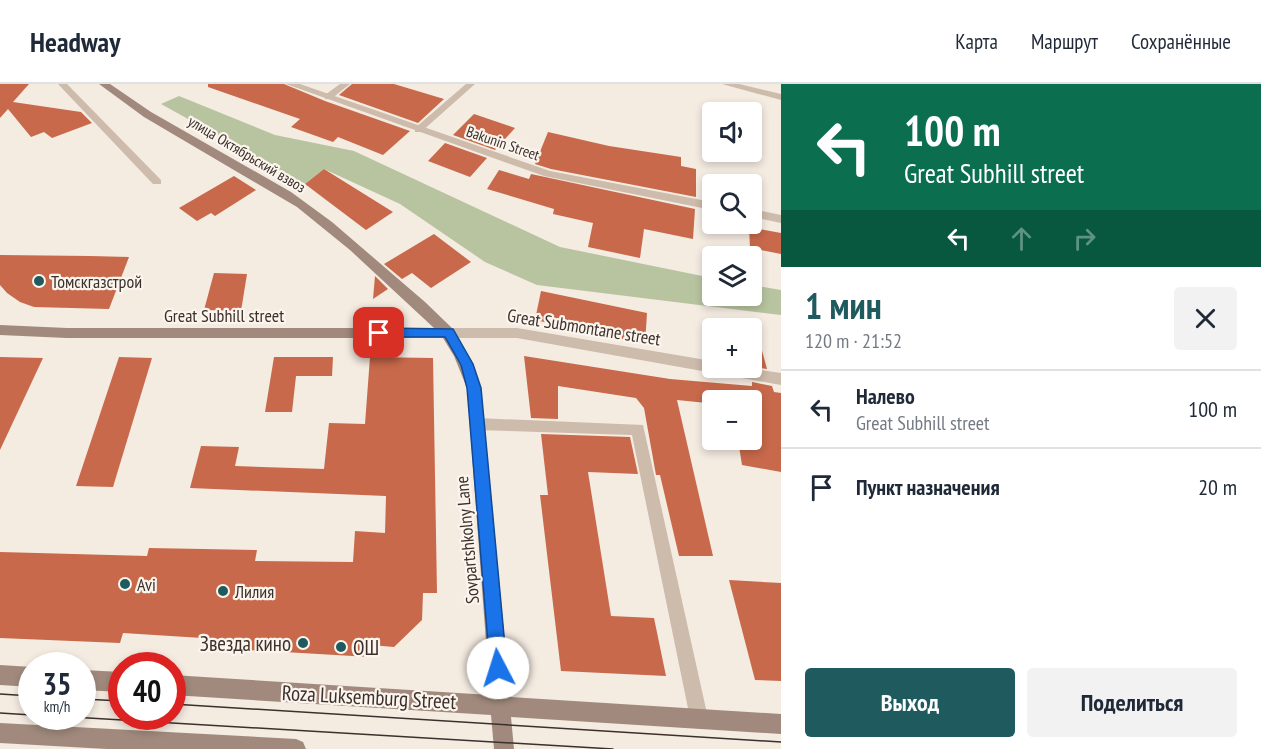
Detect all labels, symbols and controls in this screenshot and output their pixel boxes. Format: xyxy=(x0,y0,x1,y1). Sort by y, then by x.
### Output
text: Headway xyxy=(30,23,120,60)
text: Карта xyxy=(955,28,998,55)
text: Маршрут xyxy=(1031,28,1098,55)
text: Сохранённые xyxy=(1131,28,1231,55)
map controls xyxy=(702,102,762,450)
button: sound xyxy=(702,102,762,162)
text: 100 m xyxy=(904,103,1001,158)
icon: left xyxy=(805,108,883,186)
street label: улица Октябрьский взвоз xyxy=(185,111,309,197)
street label: Bakunin Street xyxy=(464,122,542,164)
text: Great Subhill street xyxy=(904,156,1084,190)
button: search xyxy=(702,174,762,234)
icon: left xyxy=(942,222,975,255)
icon: ahead xyxy=(1005,222,1038,255)
icon: right xyxy=(1068,222,1101,255)
button: layers xyxy=(702,246,762,306)
place label: Томскгазстрой xyxy=(51,270,142,293)
marker: Томскгазстрой xyxy=(32,274,46,288)
text: 1 мин xyxy=(805,282,882,329)
button: close xyxy=(1174,287,1237,350)
street label: Great Subhill street xyxy=(164,304,284,327)
street label: Great Submontane street xyxy=(506,304,662,350)
pin xyxy=(353,307,404,358)
icon: arrive xyxy=(362,316,395,349)
button: + xyxy=(702,318,762,378)
text: 120 m · 21:52 xyxy=(805,328,902,354)
text: Налево xyxy=(856,382,915,410)
button: − xyxy=(702,390,762,450)
icon: left xyxy=(805,393,838,426)
text: 100 m xyxy=(1188,395,1237,423)
text: Great Subhill street xyxy=(856,410,990,436)
icon: arrive xyxy=(805,471,838,504)
text: Пункт назначения xyxy=(856,473,1000,501)
text: 20 m xyxy=(1198,473,1237,501)
street label: Sovpartshkolny Lane xyxy=(450,475,484,605)
place label: Avi xyxy=(137,573,156,596)
marker: Avi xyxy=(118,577,132,591)
place label: Лилия xyxy=(234,580,274,603)
marker: Лилия xyxy=(216,584,230,598)
place label: Звезда кино xyxy=(200,630,291,657)
place label: ОШ xyxy=(353,634,379,661)
marker: Звезда кино xyxy=(296,636,310,650)
position arrow xyxy=(466,636,530,700)
marker: ОШ xyxy=(334,640,348,654)
speed limit sign: 40 xyxy=(108,652,186,730)
text: 35 xyxy=(43,664,71,703)
button: Выход xyxy=(805,668,1015,737)
button: Поделиться xyxy=(1027,668,1237,737)
street label: Roza Luksemburg Street xyxy=(281,679,457,715)
text: km/h xyxy=(44,697,70,716)

